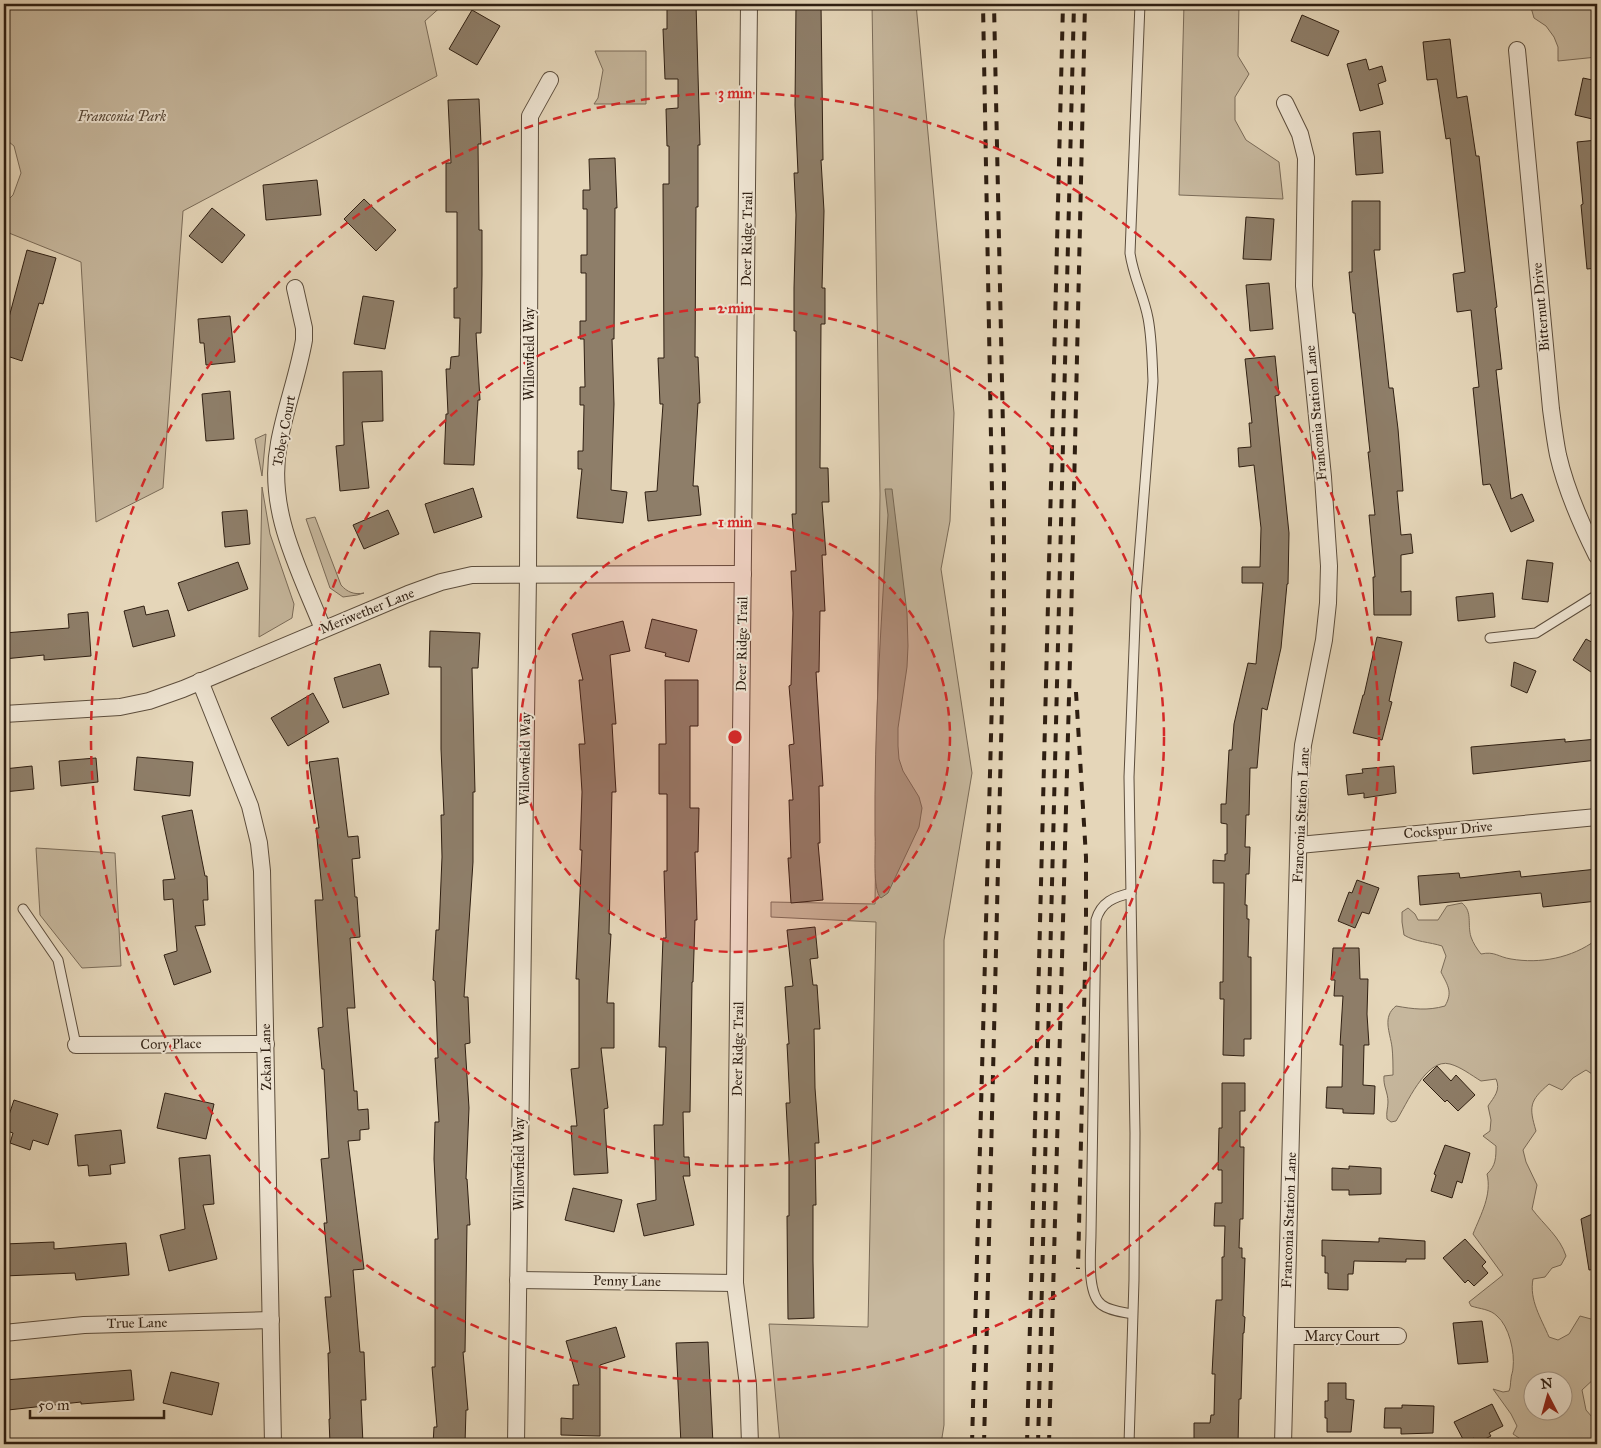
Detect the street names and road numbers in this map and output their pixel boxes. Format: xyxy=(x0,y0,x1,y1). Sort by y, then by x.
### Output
street label: Deer Ridge Trail xyxy=(738,191,756,287)
street label: Bitternut Drive xyxy=(1529,262,1553,352)
street label: Willowfield Way xyxy=(521,307,538,401)
street label: Franconia Station Lane xyxy=(1302,344,1330,482)
street label: Tobey Court xyxy=(269,394,299,468)
street label: Meriwether Lane xyxy=(317,584,417,638)
street label: Deer Ridge Trail xyxy=(733,596,751,692)
street label: Willowfield Way xyxy=(516,712,534,806)
street label: Franconia Station Lane xyxy=(1289,746,1313,883)
street label: Cockspur Drive xyxy=(1403,818,1493,842)
street label: Deer Ridge Trail xyxy=(729,1001,747,1097)
street label: Zekan Lane xyxy=(257,1023,275,1091)
street label: Cory Place xyxy=(140,1035,202,1053)
street label: Willowfield Way xyxy=(511,1117,528,1211)
street label: Franconia Station Lane xyxy=(1278,1152,1300,1288)
street label: Penny Lane xyxy=(593,1272,661,1290)
street label: True Lane xyxy=(107,1314,168,1332)
street label: Marcy Court xyxy=(1304,1328,1380,1345)

